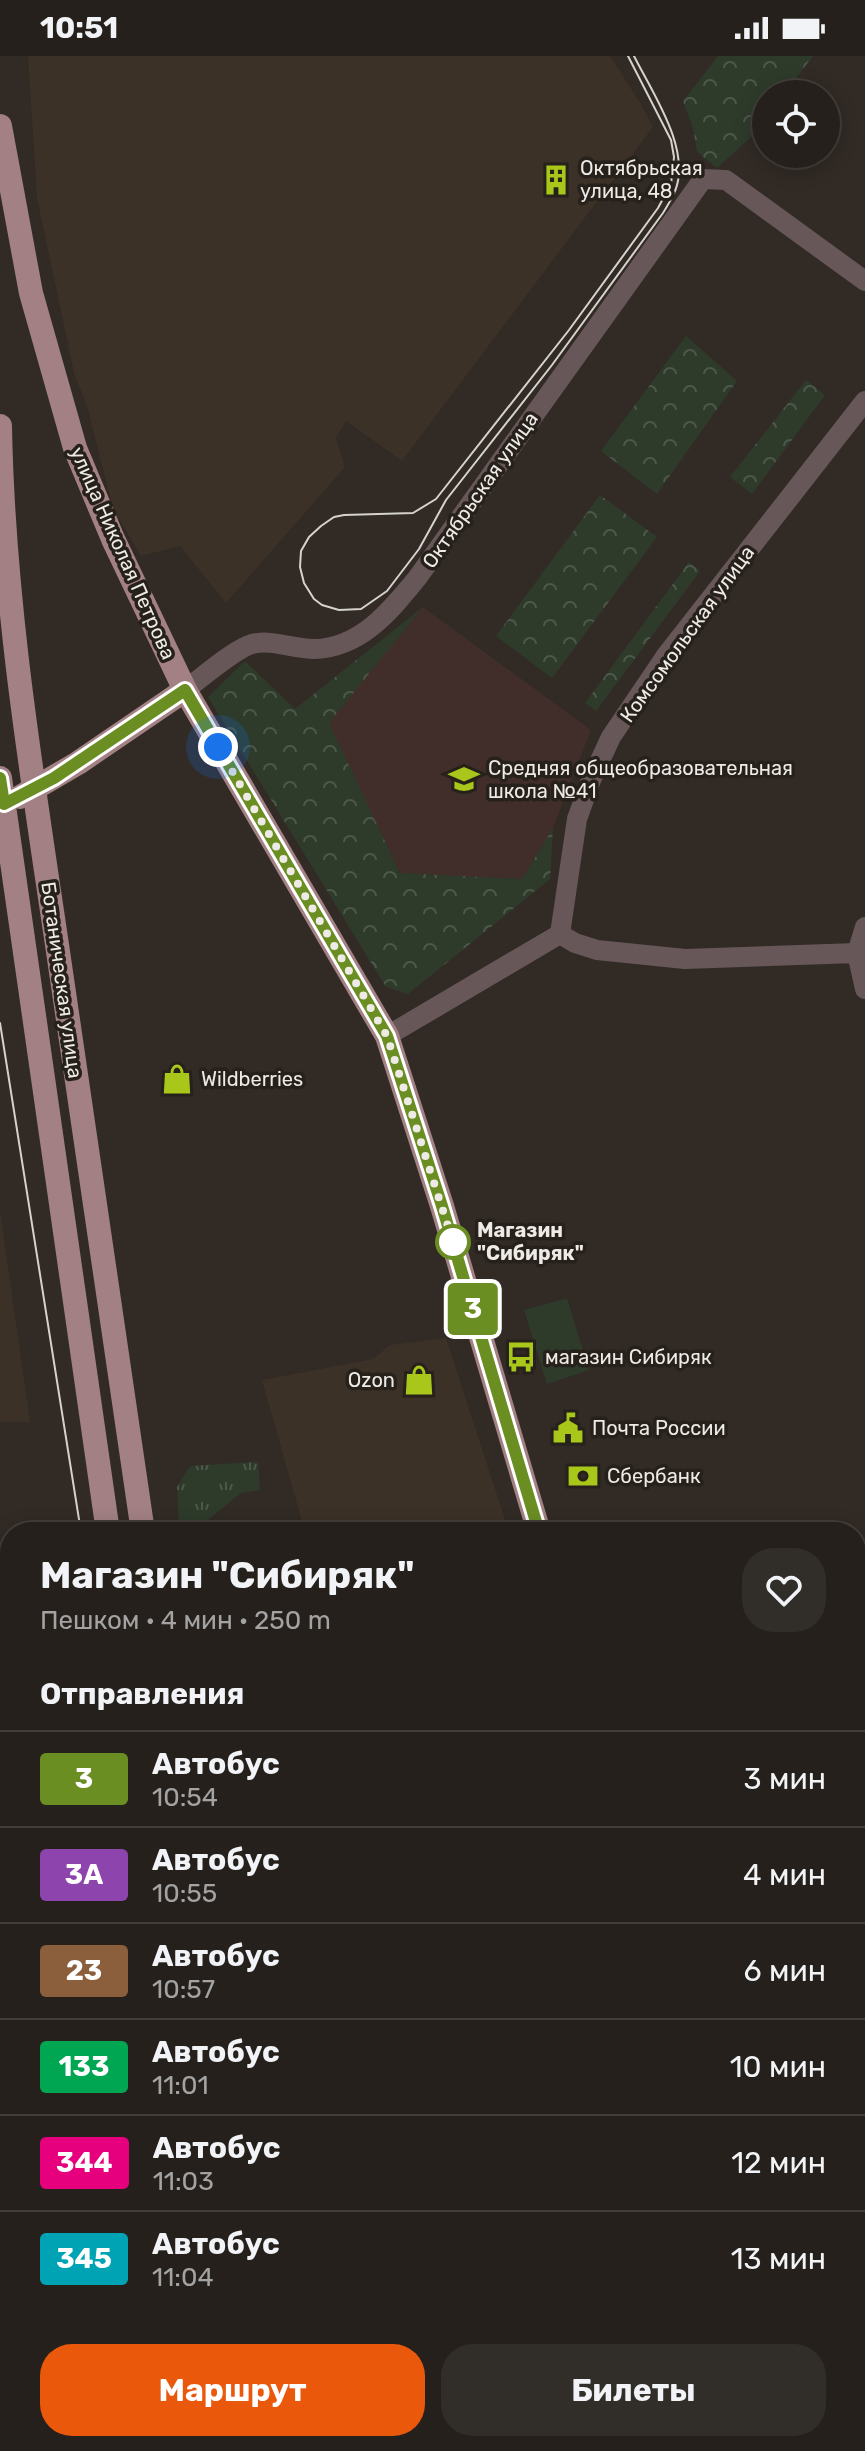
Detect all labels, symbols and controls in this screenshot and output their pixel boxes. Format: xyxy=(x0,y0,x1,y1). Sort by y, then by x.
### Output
text: 10:51 xyxy=(40,10,118,46)
map controls xyxy=(752,80,840,168)
button: locate xyxy=(752,80,840,168)
place label: Октябрьская улица, 48 xyxy=(580,156,703,203)
building icon: Октябрьская улица, 48 xyxy=(539,163,573,197)
street label: Октябрьская улица xyxy=(417,407,543,573)
street label: улица Николая Петрова xyxy=(65,443,181,663)
street label: Комсомольская улица xyxy=(615,541,759,727)
your location xyxy=(198,727,238,767)
place label: Средняя общеобразовательная школа №41 xyxy=(488,756,793,803)
school or university icon: Средняя общеобразовательная школа №41 xyxy=(447,762,481,796)
street label: Ботаническая улица xyxy=(36,880,88,1080)
shop icon: Wildberries xyxy=(160,1062,194,1096)
place label: Wildberries xyxy=(201,1067,303,1091)
place label: Магазин "Сибиряк" xyxy=(477,1218,584,1265)
marker: Магазин "Сибиряк" xyxy=(436,1225,470,1259)
line badge: 3 xyxy=(447,1283,499,1335)
text: 3 xyxy=(464,1292,482,1325)
bus stop icon: магазин Сибиряк xyxy=(504,1340,538,1374)
place label: магазин Сибиряк xyxy=(545,1345,712,1369)
shop icon: Ozon xyxy=(402,1363,436,1397)
place label: Ozon xyxy=(348,1368,395,1392)
public building icon: Почта России xyxy=(551,1411,585,1445)
place label: Почта России xyxy=(592,1416,726,1440)
bank icon: Сбербанк xyxy=(566,1459,600,1493)
place label: Сбербанк xyxy=(607,1464,701,1488)
button: heart xyxy=(742,1548,826,1632)
text: Магазин "Сибиряк" xyxy=(40,1552,414,1598)
text: Пешком · 4 мин · 250 m xyxy=(40,1605,331,1636)
text: Отправления xyxy=(40,1676,244,1712)
text: Автобус xyxy=(152,1746,280,1782)
text: 3 мин xyxy=(744,1761,826,1797)
text: 3 xyxy=(75,1762,93,1795)
text: 10:54 xyxy=(152,1782,218,1813)
text: Автобус xyxy=(152,1842,280,1878)
text: 4 мин xyxy=(743,1857,826,1893)
text: 3А xyxy=(65,1858,103,1891)
text: 10:55 xyxy=(152,1878,217,1909)
text: Автобус xyxy=(152,1938,280,1974)
text: 6 мин xyxy=(744,1953,826,1989)
text: 23 xyxy=(66,1954,102,1987)
text: 10:57 xyxy=(152,1974,215,2005)
text: Автобус xyxy=(152,2034,280,2070)
text: 10 мин xyxy=(730,2049,826,2085)
text: 133 xyxy=(59,2050,109,2083)
text: 11:01 xyxy=(152,2070,209,2101)
text: Автобус xyxy=(153,2130,280,2166)
text: 12 мин xyxy=(731,2145,826,2181)
text: 344 xyxy=(56,2146,113,2179)
text: 11:03 xyxy=(153,2166,214,2197)
text: Автобус xyxy=(152,2226,280,2262)
text: 13 мин xyxy=(731,2241,826,2277)
text: 345 xyxy=(56,2242,112,2275)
text: 11:04 xyxy=(152,2262,214,2293)
button: Маршрут xyxy=(40,2344,425,2436)
button: Билеты xyxy=(441,2344,826,2436)

